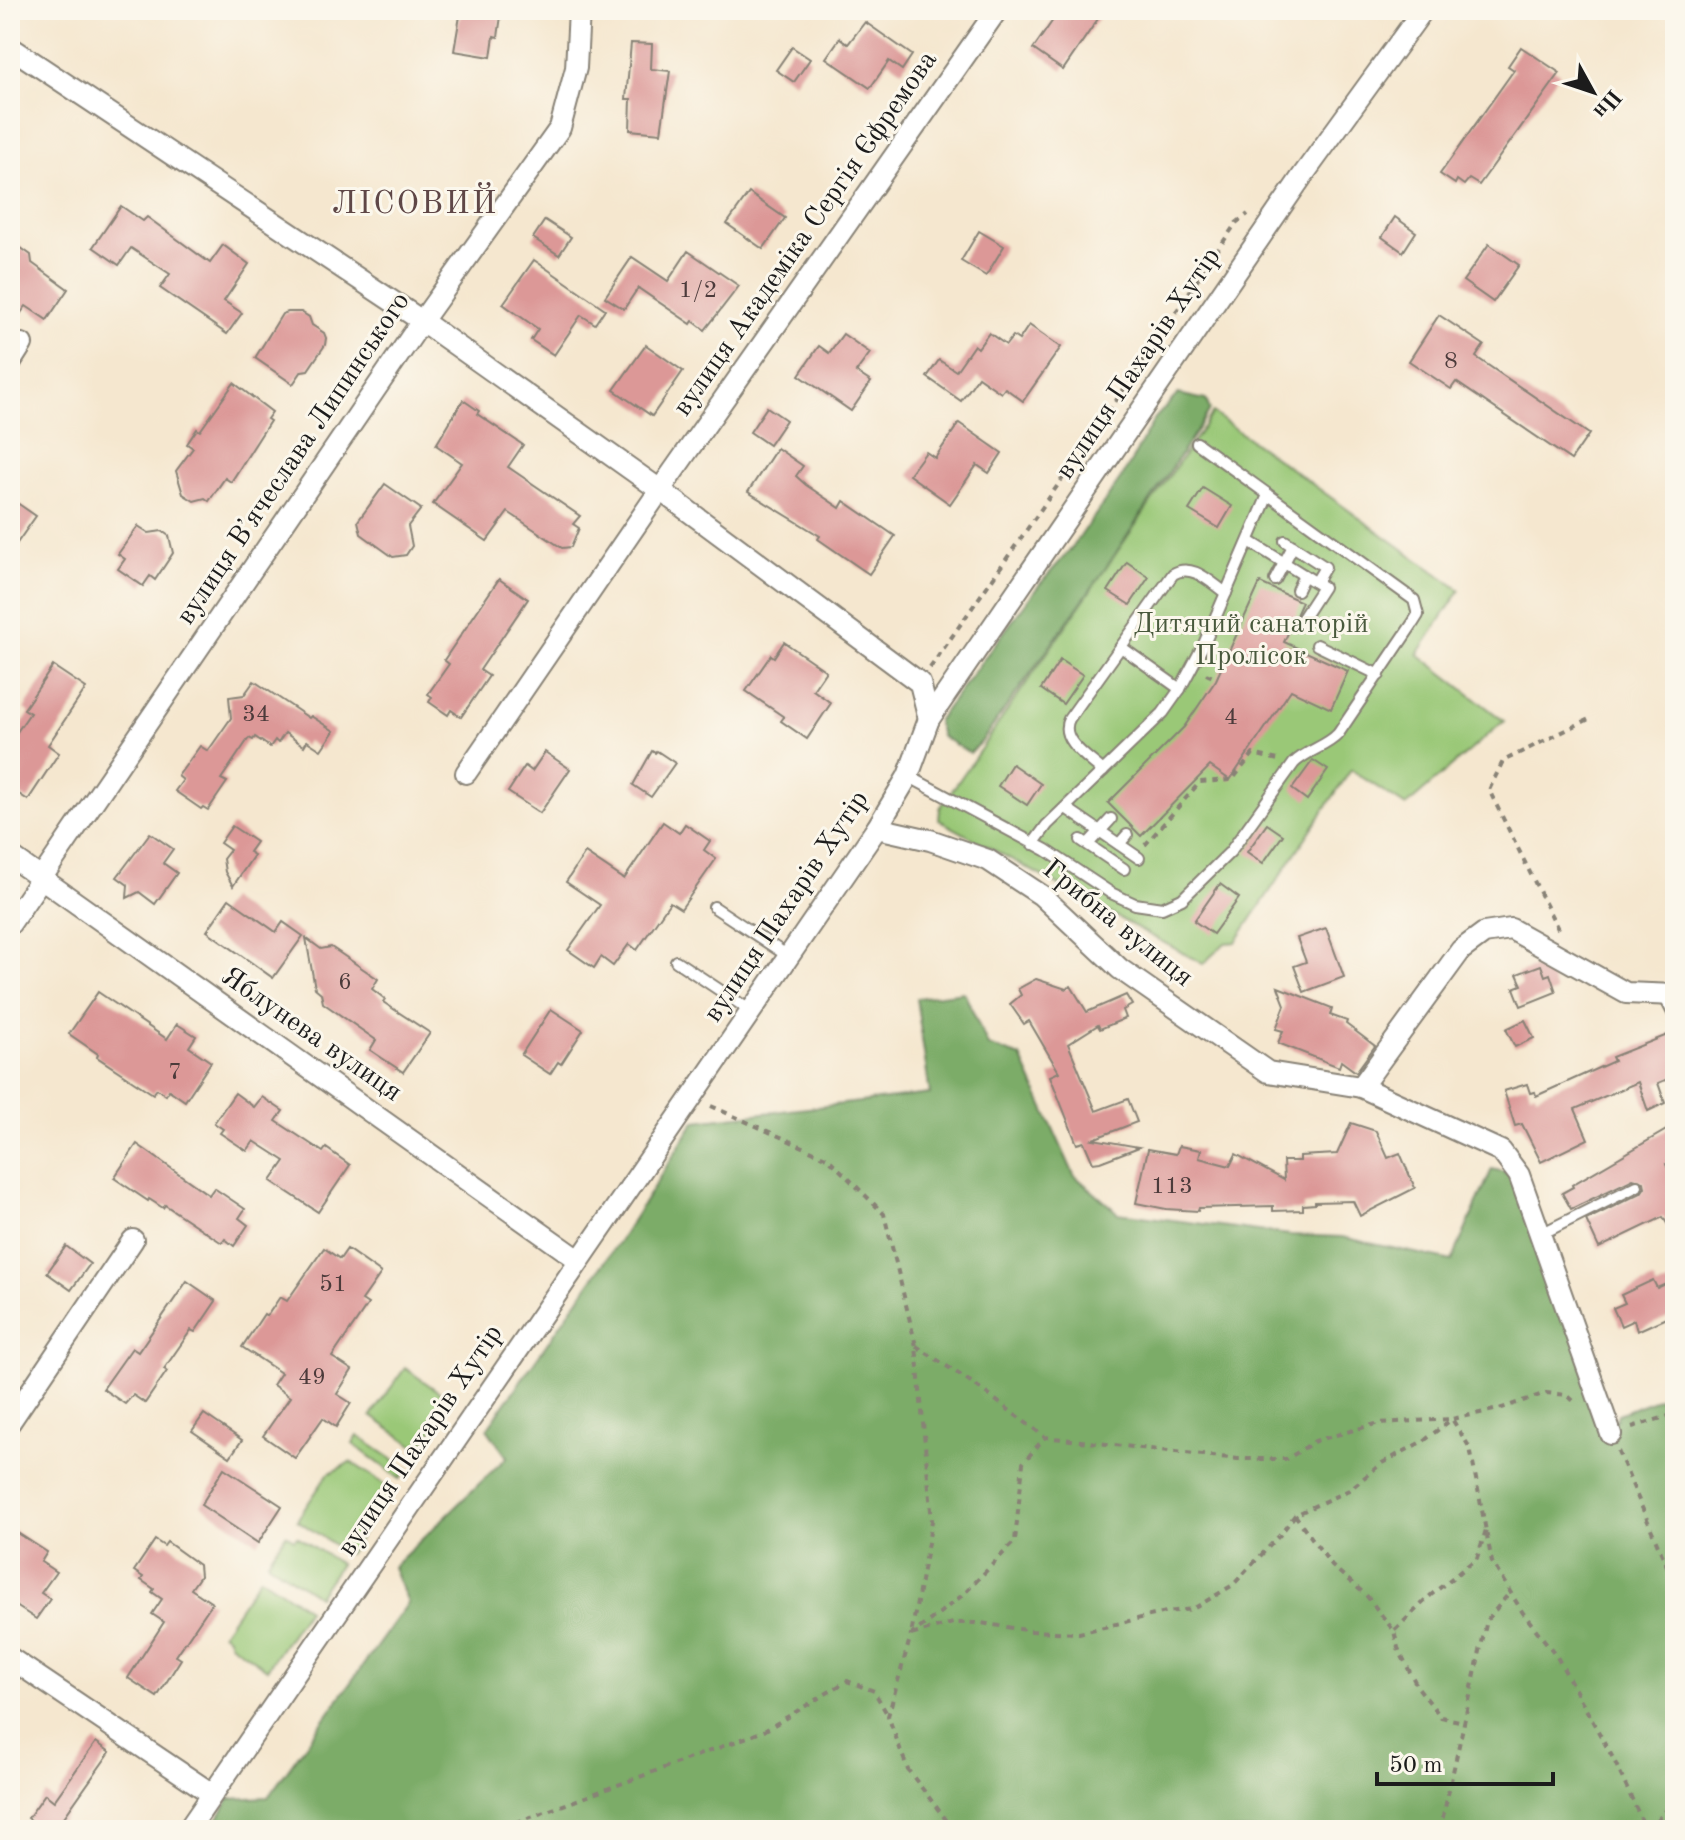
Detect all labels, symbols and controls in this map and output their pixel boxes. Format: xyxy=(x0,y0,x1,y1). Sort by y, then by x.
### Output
street label: вулиця Академіка Сергія Єфремова xyxy=(669,46,943,422)
north arrow xyxy=(1553,52,1633,132)
text: Пн xyxy=(1589,85,1625,122)
district label: ЛІСОВИЙ xyxy=(332,182,498,221)
street label: вулиця Пахарів Хутір xyxy=(1051,243,1227,485)
house number: 1/2 xyxy=(679,279,717,303)
street label: вулиця Вʼячеслава Липинського xyxy=(172,288,416,630)
house number: 8 xyxy=(1444,350,1458,374)
park label: Дитячий санаторій Пролісок xyxy=(1134,611,1368,671)
house number: 34 xyxy=(242,703,270,727)
house number: 4 xyxy=(1224,706,1238,730)
street label: вулиця Пахарів Хутір xyxy=(699,786,875,1028)
street label: Грибна вулиця xyxy=(1037,855,1197,993)
street label: Яблунева вулиця xyxy=(216,962,406,1108)
house number: 6 xyxy=(338,971,352,995)
house number: 7 xyxy=(168,1061,182,1085)
house number: 113 xyxy=(1151,1175,1193,1199)
house number: 51 xyxy=(319,1273,347,1297)
street label: вулиця Пахарів Хутір xyxy=(333,1320,509,1562)
house number: 49 xyxy=(298,1366,326,1390)
scale bar xyxy=(1377,1736,1553,1786)
text: 50 m xyxy=(1389,1754,1443,1778)

